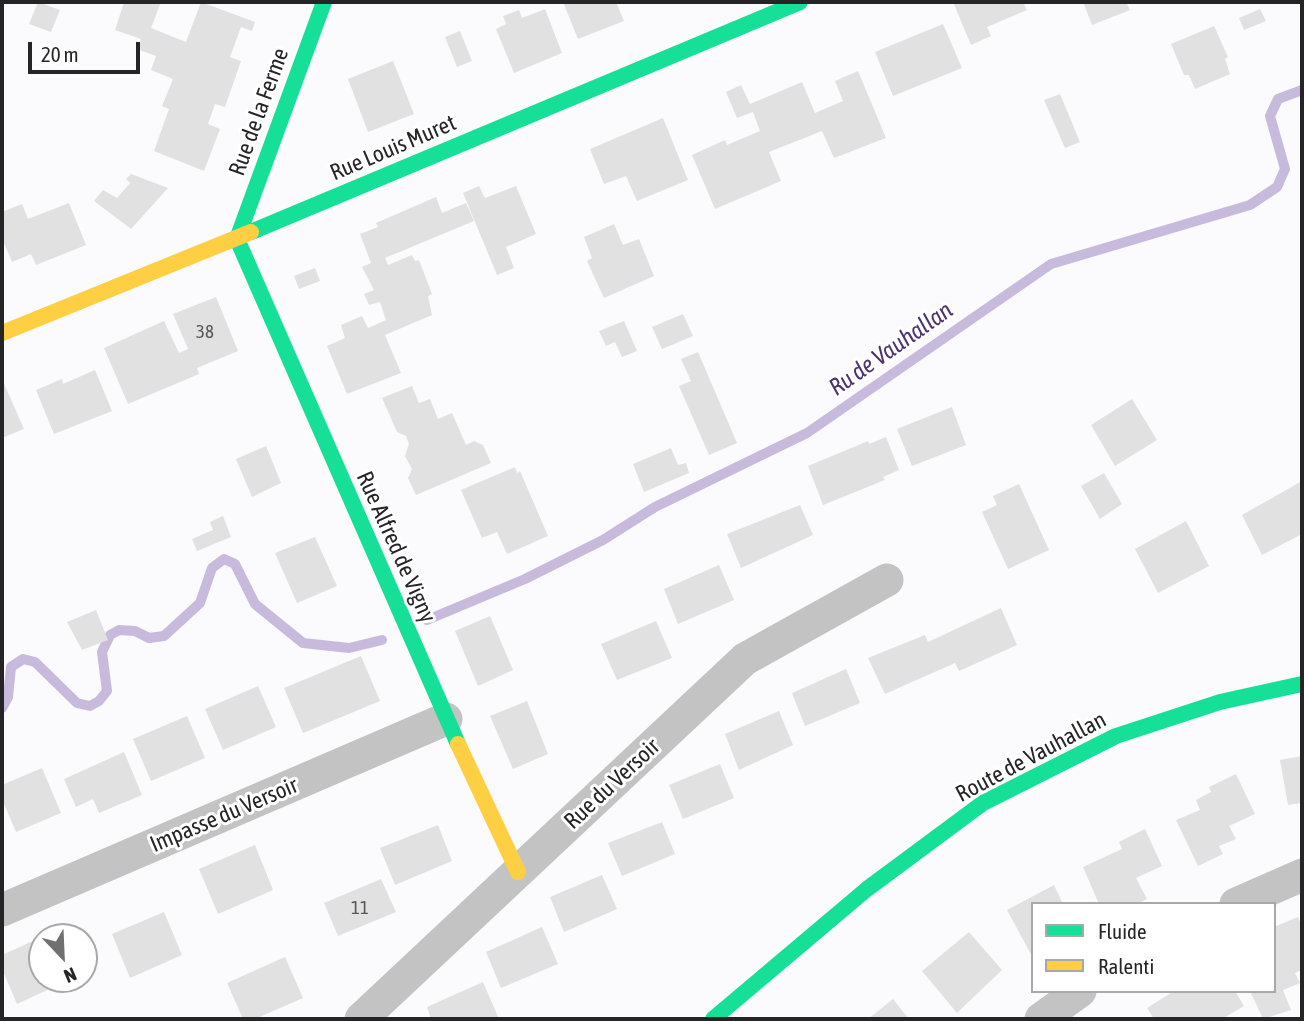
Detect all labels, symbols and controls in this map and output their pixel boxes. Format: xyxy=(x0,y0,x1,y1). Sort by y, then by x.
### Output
scale bar xyxy=(32,28,144,72)
text: 20 m xyxy=(41,42,79,66)
street label: Rue de la Ferme xyxy=(223,44,295,180)
street label: Rue Louis Muret xyxy=(326,109,460,187)
water label: Ru de Vauhallan xyxy=(824,296,958,402)
house number: 38 xyxy=(196,321,214,343)
street label: Rue Alfred de Vigny xyxy=(350,467,442,627)
street label: Route de Vauhallan xyxy=(951,706,1111,808)
street label: Rue du Versoir xyxy=(559,733,665,835)
street label: Impasse du Versoir xyxy=(146,771,302,859)
house number: 11 xyxy=(351,897,369,919)
legend xyxy=(1031,902,1276,993)
text: Fluide xyxy=(1098,919,1147,943)
north arrow xyxy=(28,923,98,993)
text: Ralenti xyxy=(1098,954,1154,978)
text: N xyxy=(61,963,80,988)

